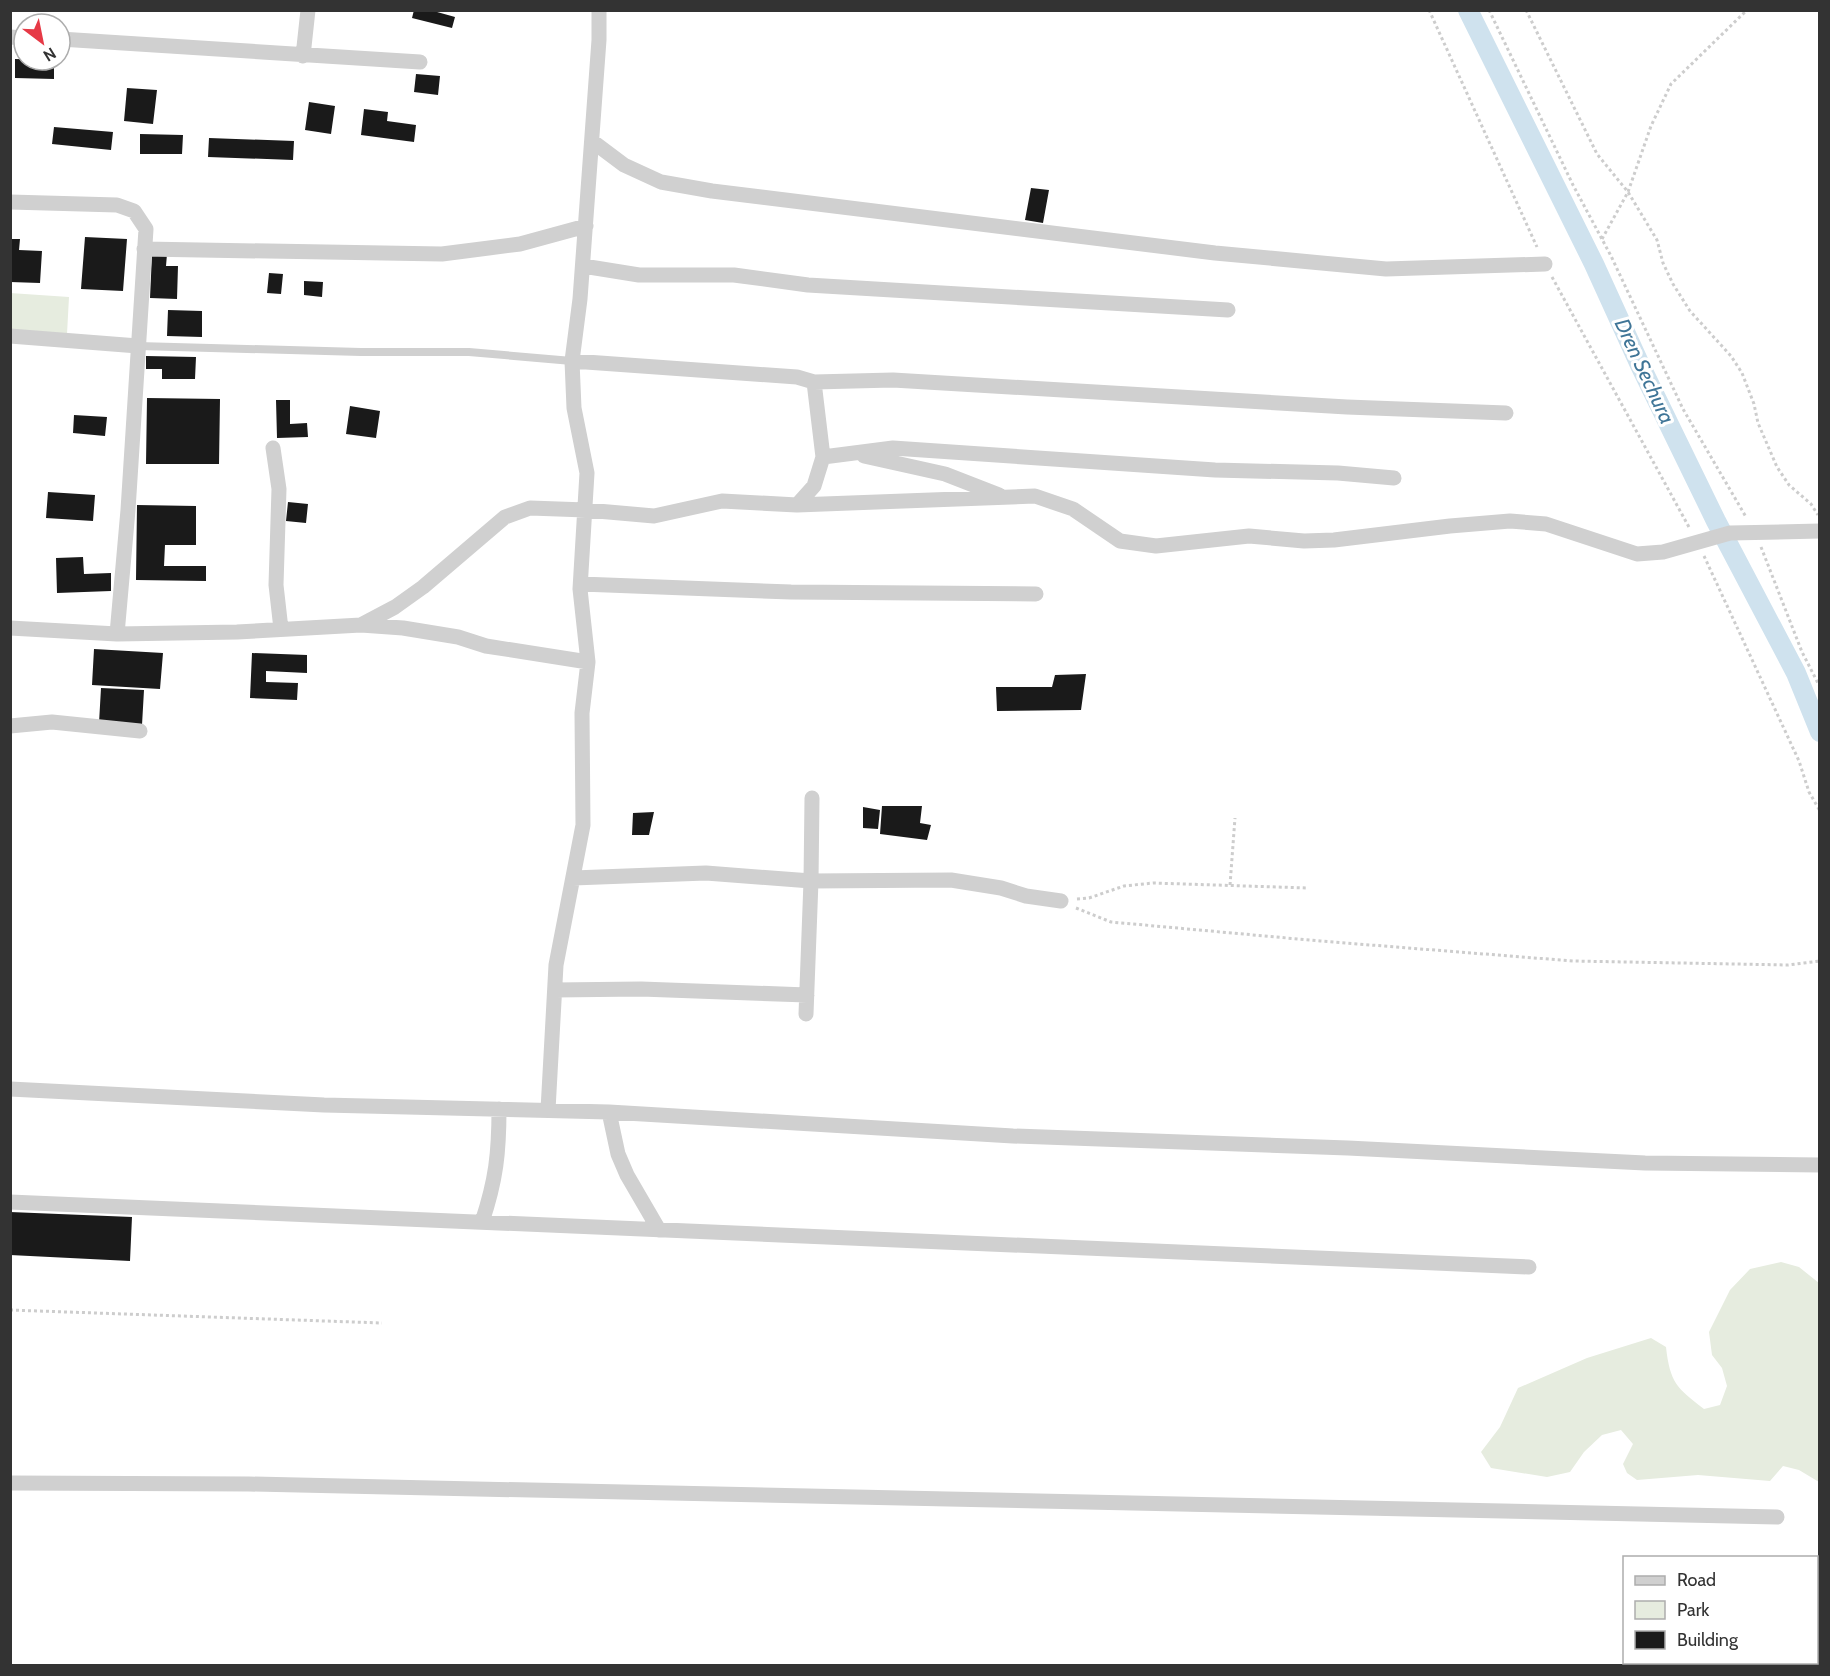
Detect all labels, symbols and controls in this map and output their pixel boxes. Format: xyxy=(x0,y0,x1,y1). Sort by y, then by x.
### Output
north arrow xyxy=(12,12,72,72)
text: N xyxy=(40,43,60,65)
water label: Dren Sechura xyxy=(1610,314,1680,428)
legend xyxy=(1623,1556,1818,1664)
text: Road xyxy=(1677,1569,1716,1591)
text: Park xyxy=(1677,1599,1710,1621)
text: Building xyxy=(1677,1629,1739,1651)

